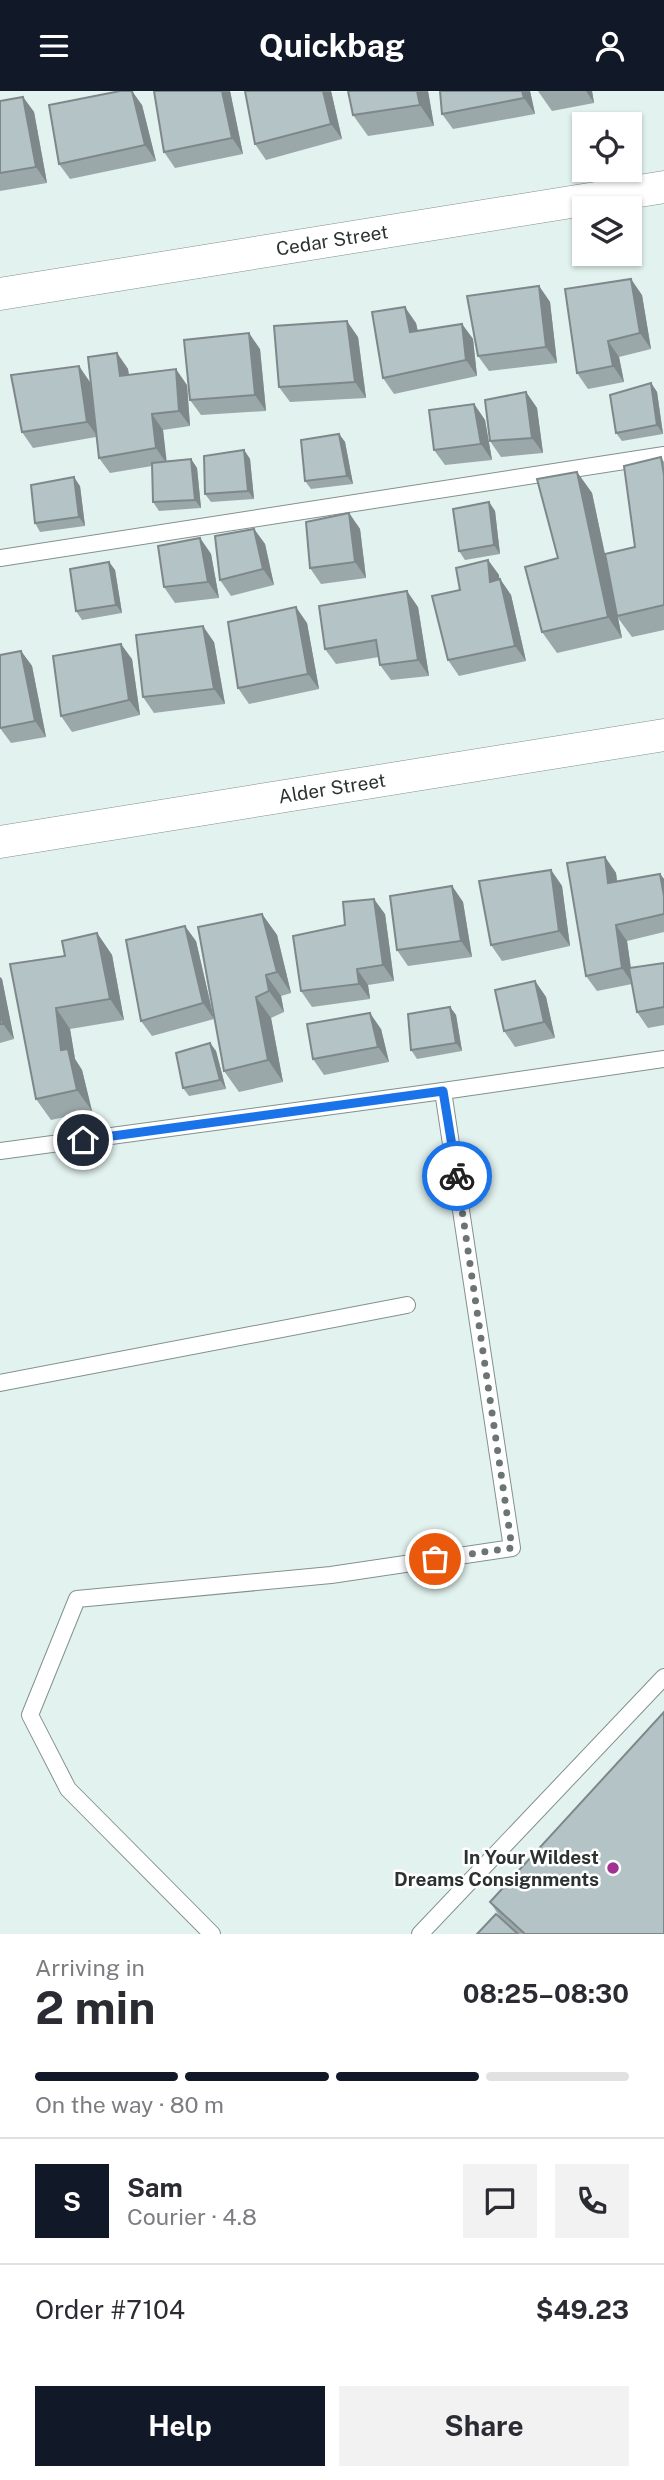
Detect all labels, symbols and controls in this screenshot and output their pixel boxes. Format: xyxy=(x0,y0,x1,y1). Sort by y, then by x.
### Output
icon: menu xyxy=(35,27,73,65)
text: Quickbag xyxy=(259,27,405,64)
icon: person xyxy=(591,27,629,65)
map controls xyxy=(572,112,642,266)
button: locate xyxy=(572,112,642,182)
button: layers xyxy=(572,196,642,266)
street label: Cedar Street xyxy=(274,220,390,260)
street label: Alder Street xyxy=(277,769,387,807)
pin xyxy=(53,1110,113,1170)
icon: home xyxy=(64,1121,102,1159)
courier xyxy=(422,1141,492,1211)
icon: bike xyxy=(438,1157,476,1195)
pin xyxy=(405,1529,465,1589)
icon: bag xyxy=(416,1540,454,1578)
place label: In Your Wildest Dreams Consignments xyxy=(394,1846,599,1890)
marker: In Your Wildest Dreams Consignments xyxy=(605,1860,621,1876)
text: Arriving in xyxy=(35,1954,145,1981)
text: 08:25–08:30 xyxy=(463,1978,629,2009)
text: 2 min xyxy=(35,1980,155,2034)
text: On the way · 80 m xyxy=(35,2091,224,2118)
button: chat xyxy=(463,2164,537,2238)
button: phone xyxy=(555,2164,629,2238)
text: Sam xyxy=(127,2172,183,2203)
text: S xyxy=(63,2186,81,2217)
text: Courier · 4.8 xyxy=(127,2203,257,2230)
text: Order #7104 xyxy=(35,2294,185,2325)
text: $49.23 xyxy=(536,2294,629,2325)
button: Help xyxy=(35,2386,325,2466)
button: Share xyxy=(339,2386,629,2466)

